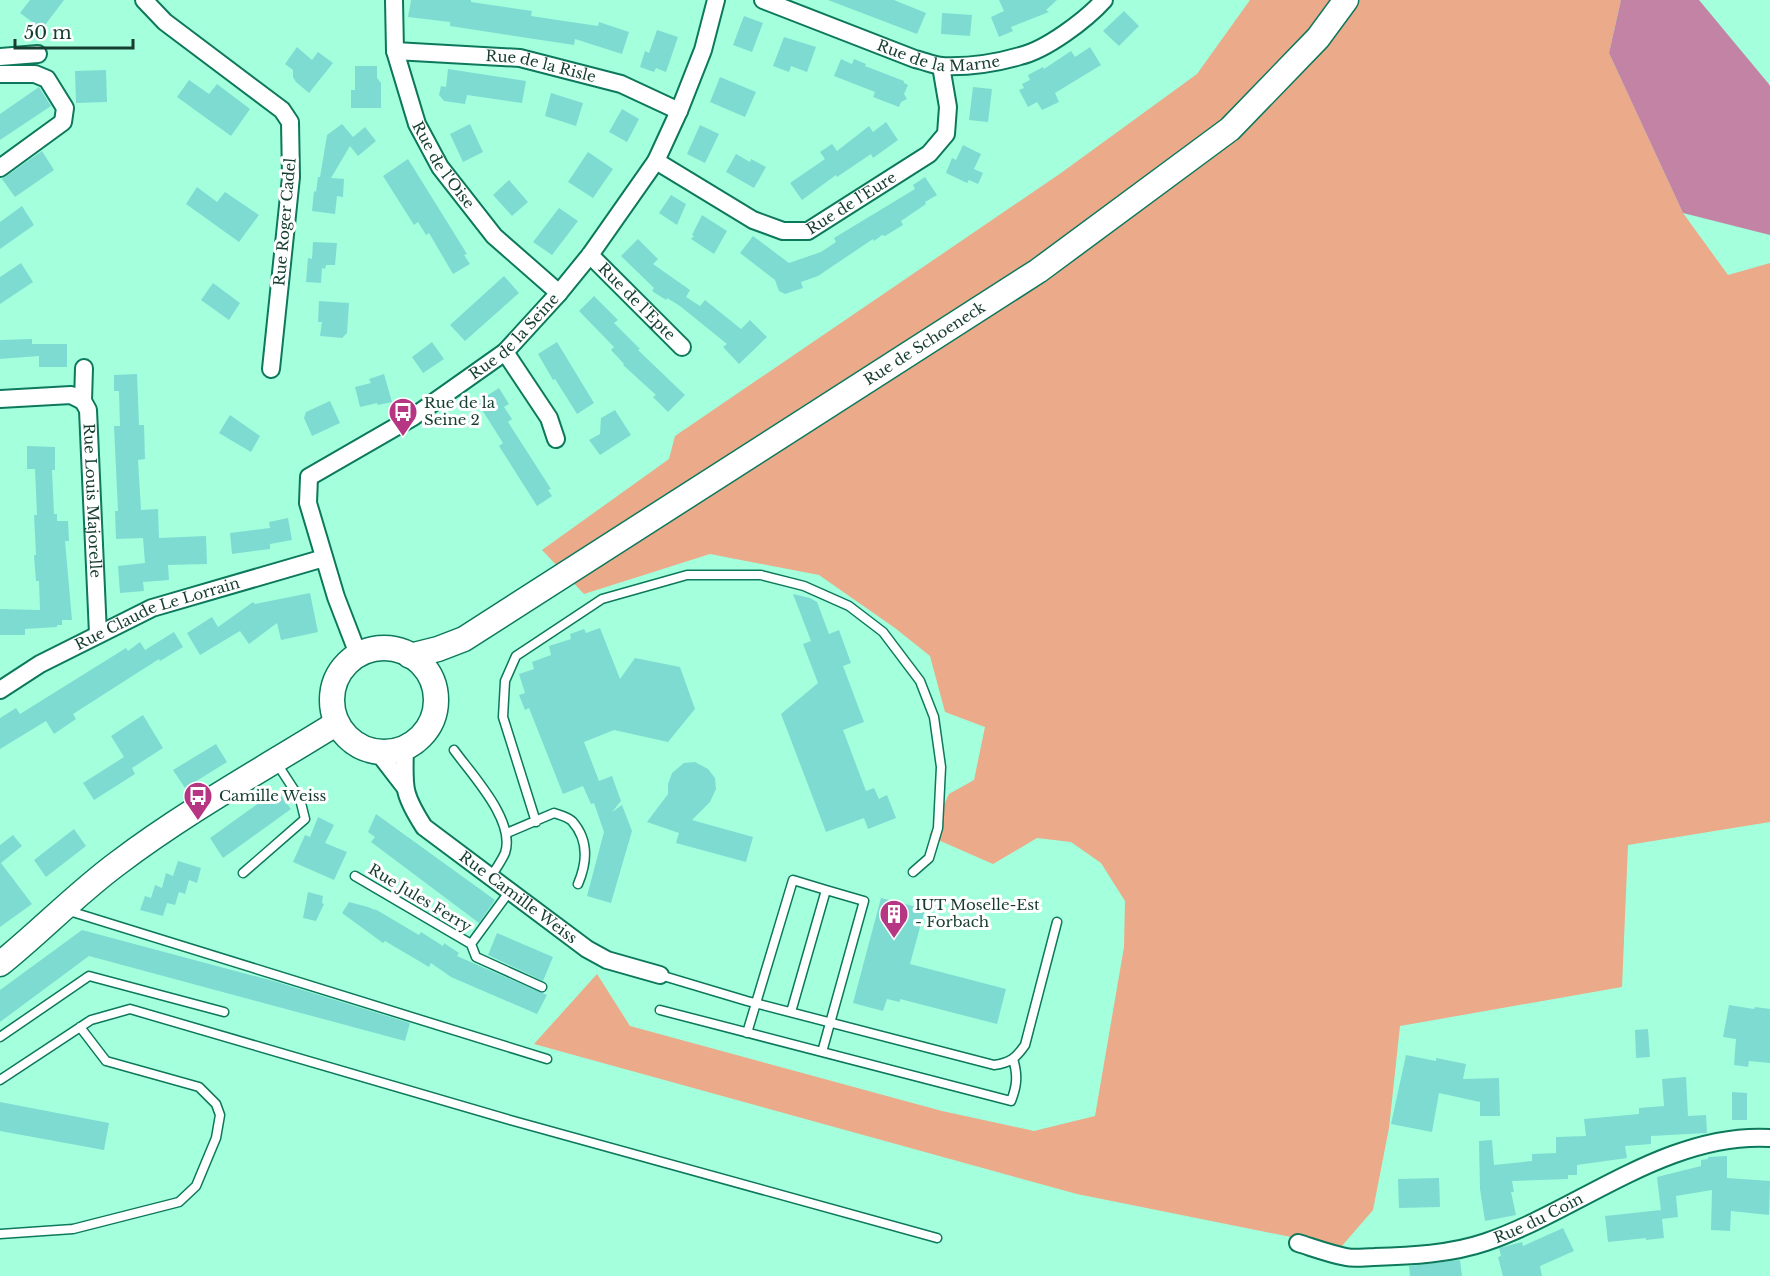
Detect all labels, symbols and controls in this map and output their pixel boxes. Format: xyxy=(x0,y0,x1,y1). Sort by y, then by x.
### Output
scale bar xyxy=(15,12,134,50)
text: 50 m xyxy=(24,22,72,44)
street label: Rue de la Marne xyxy=(874,35,1001,75)
street label: Rue de la Risle xyxy=(485,46,598,86)
street label: Rue de l'Oise xyxy=(408,118,479,212)
street label: Rue Roger Cadel xyxy=(269,157,300,287)
street label: Rue de l'Eure xyxy=(803,167,900,238)
street label: Rue de l'Epte xyxy=(594,259,680,344)
street label: Rue de la Seine xyxy=(465,289,563,383)
street label: Rue de Schoeneck xyxy=(860,297,989,389)
place label: Rue de la Seine 2 xyxy=(424,393,496,429)
bus stop icon: Rue de la Seine 2 xyxy=(387,396,419,438)
street label: Rue Louis Majorelle xyxy=(80,423,105,578)
street label: Rue Claude Le Lorrain xyxy=(72,573,242,654)
bus stop icon: Camille Weiss xyxy=(182,780,214,822)
place label: Camille Weiss xyxy=(219,786,327,805)
street label: Rue Camille Weiss xyxy=(456,847,581,947)
street label: Rue Jules Ferry xyxy=(365,859,476,936)
place label: IUT Moselle-Est - Forbach xyxy=(915,895,1040,931)
building icon: IUT Moselle-Est - Forbach xyxy=(878,898,910,940)
street label: Rue du Coin xyxy=(1491,1189,1586,1247)

